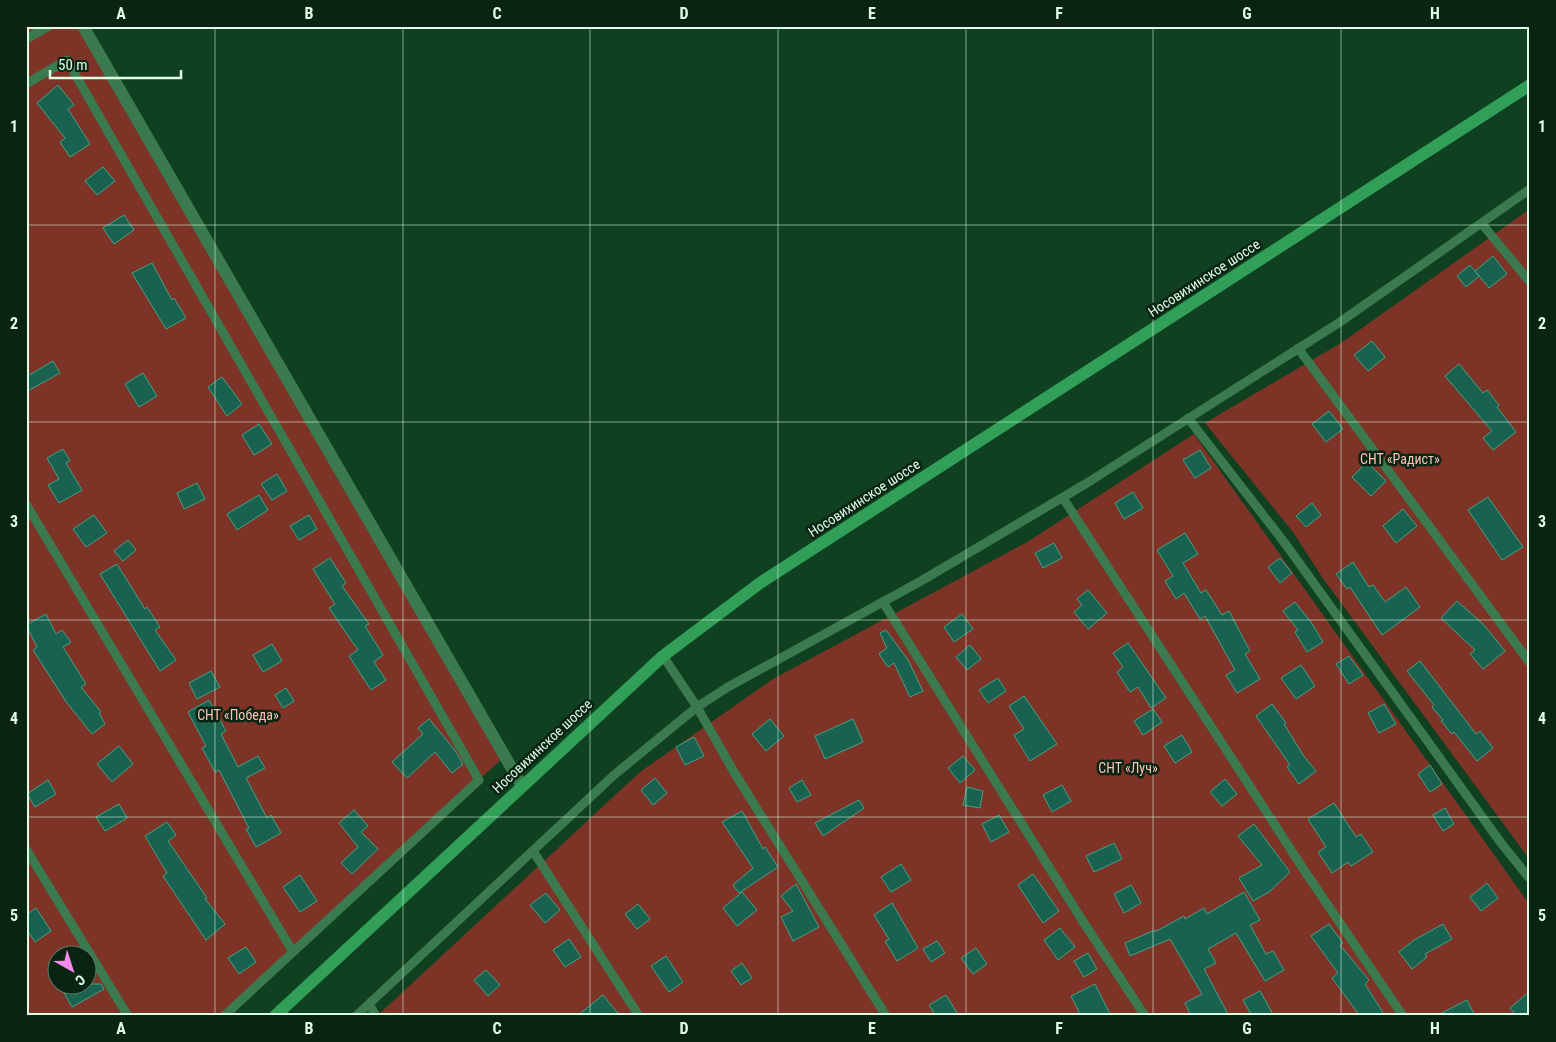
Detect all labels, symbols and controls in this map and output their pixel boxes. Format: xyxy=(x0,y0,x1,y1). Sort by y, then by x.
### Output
text: A xyxy=(116,4,126,23)
text: B xyxy=(305,4,314,23)
text: C xyxy=(492,4,502,23)
text: D xyxy=(679,4,689,23)
text: E xyxy=(868,4,876,23)
text: F xyxy=(1055,4,1063,23)
text: G xyxy=(1242,4,1252,23)
text: H xyxy=(1430,4,1440,23)
scale bar xyxy=(50,48,181,80)
text: 50 m xyxy=(58,56,88,74)
text: 1 xyxy=(10,117,18,136)
text: 1 xyxy=(1538,117,1546,136)
street label: Носовихинское шоссе xyxy=(1145,236,1263,320)
text: 2 xyxy=(10,314,18,333)
text: 2 xyxy=(1538,314,1546,333)
park label: СНТ «Радист» xyxy=(1360,451,1440,467)
street label: Носовихинское шоссе xyxy=(805,456,923,540)
text: 3 xyxy=(10,512,18,531)
text: 3 xyxy=(1538,512,1546,531)
street label: Носовихинское шоссе xyxy=(489,696,595,796)
park label: СНТ «Победа» xyxy=(197,707,279,723)
text: 4 xyxy=(10,709,18,728)
text: 4 xyxy=(1538,709,1546,728)
park label: СНТ «Луч» xyxy=(1098,760,1158,776)
text: 5 xyxy=(10,906,18,925)
text: 5 xyxy=(1538,906,1546,925)
north arrow xyxy=(48,944,98,994)
text: С xyxy=(72,971,88,989)
text: A xyxy=(116,1019,126,1038)
text: B xyxy=(305,1019,314,1038)
text: C xyxy=(492,1019,502,1038)
text: D xyxy=(679,1019,689,1038)
text: E xyxy=(868,1019,876,1038)
text: F xyxy=(1055,1019,1063,1038)
text: G xyxy=(1242,1019,1252,1038)
text: H xyxy=(1430,1019,1440,1038)

